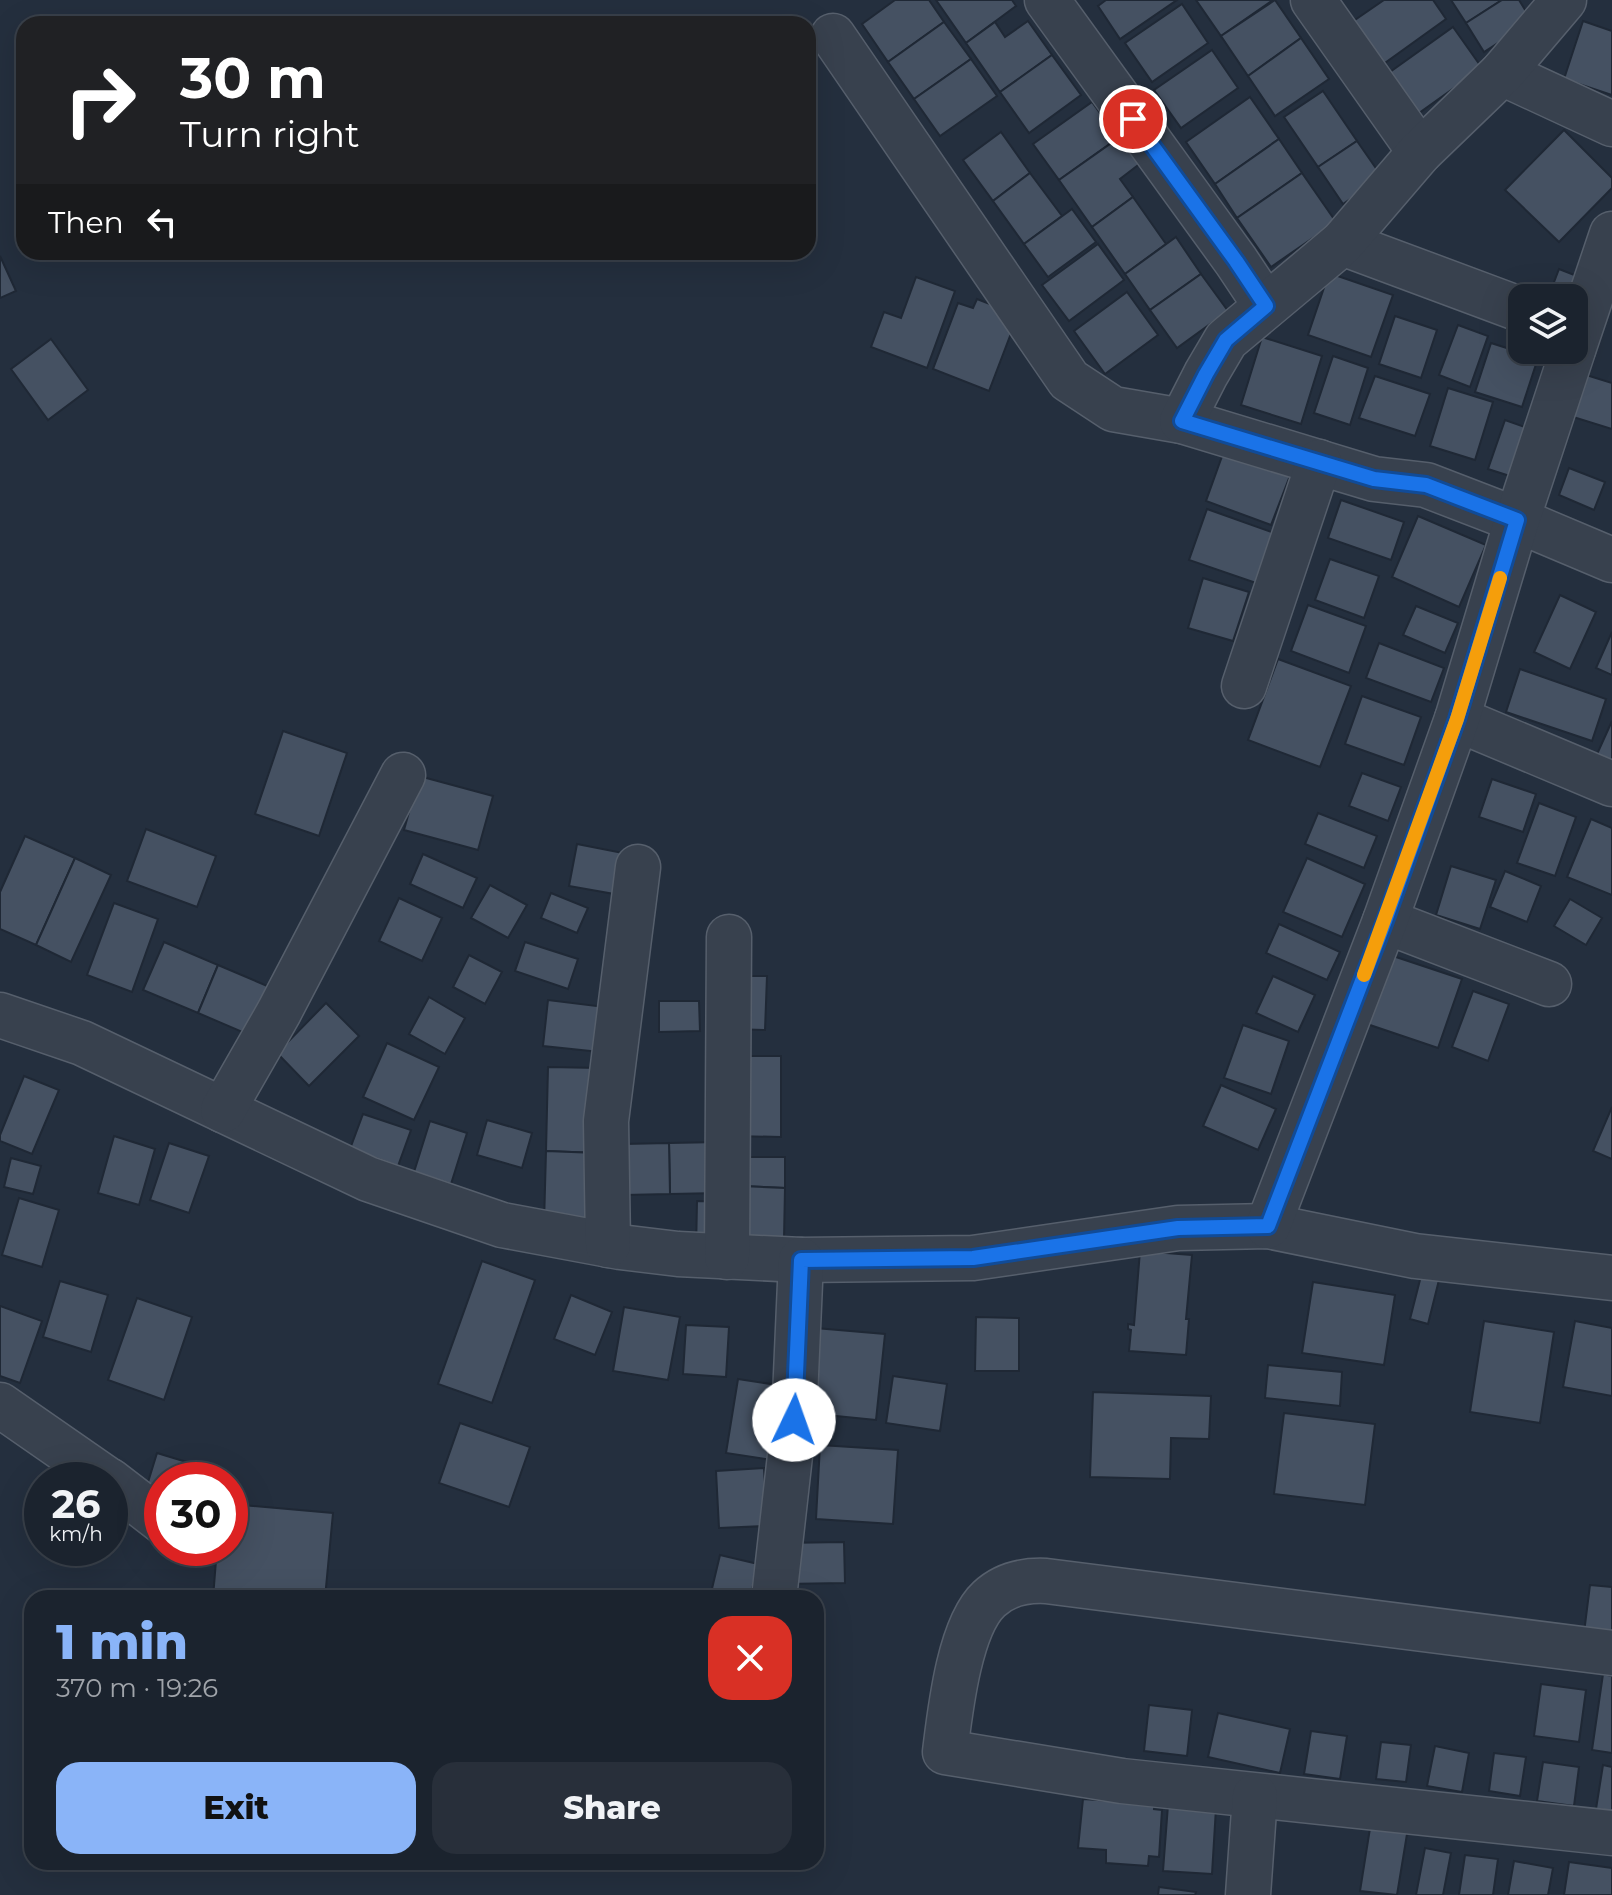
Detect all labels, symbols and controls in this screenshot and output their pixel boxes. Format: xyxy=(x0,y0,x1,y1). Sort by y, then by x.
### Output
text: 30 m xyxy=(180,44,326,112)
icon: right xyxy=(48,48,152,152)
pin xyxy=(1099,85,1167,153)
icon: arrive xyxy=(1111,97,1155,141)
text: Turn right xyxy=(180,112,360,156)
icon: left xyxy=(140,200,184,244)
text: Then xyxy=(48,204,124,241)
map controls xyxy=(1508,284,1588,364)
button: layers xyxy=(1508,284,1588,364)
position arrow xyxy=(752,1378,836,1462)
speed limit sign: 30 xyxy=(144,1462,248,1566)
text: 26 xyxy=(51,1479,101,1528)
text: km/h xyxy=(49,1522,103,1546)
text: 1 min xyxy=(56,1613,188,1671)
button: close xyxy=(708,1616,792,1700)
text: 370 m · 19:26 xyxy=(56,1672,218,1704)
button: Exit xyxy=(56,1762,416,1854)
button: Share xyxy=(432,1762,792,1854)

